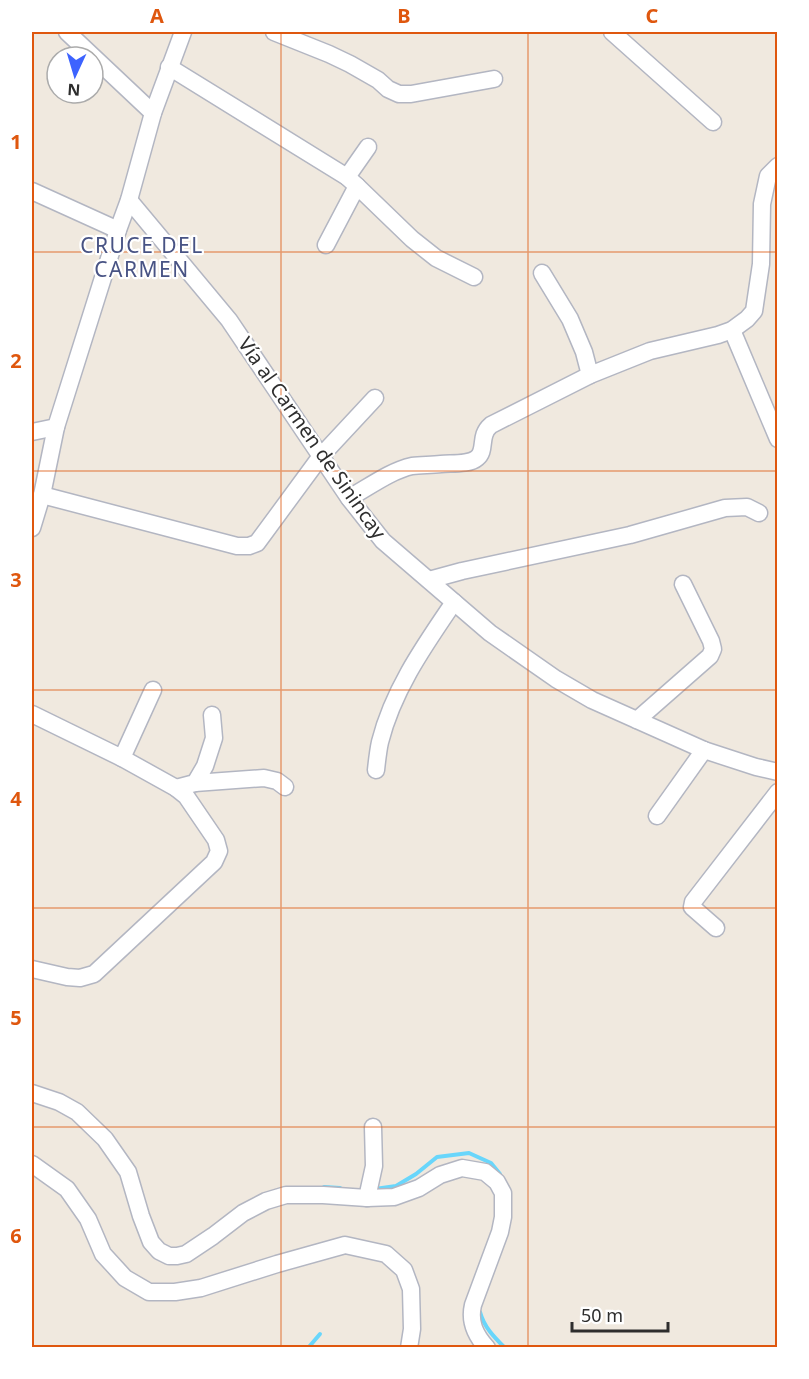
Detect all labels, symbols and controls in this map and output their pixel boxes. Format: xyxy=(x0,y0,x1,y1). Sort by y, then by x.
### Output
text: A xyxy=(150,2,164,29)
text: B xyxy=(397,2,411,29)
text: C xyxy=(646,2,659,29)
north arrow xyxy=(45,45,105,105)
text: N xyxy=(67,79,81,101)
text: 1 xyxy=(10,128,22,155)
district label: CRUCE DEL CARMEN xyxy=(80,231,204,283)
street label: Vía al Carmen de Sinincay xyxy=(232,331,393,545)
text: 2 xyxy=(10,347,22,374)
text: 3 xyxy=(10,566,22,593)
text: 4 xyxy=(10,785,22,812)
text: 5 xyxy=(10,1004,22,1031)
text: 6 xyxy=(10,1222,22,1249)
scale bar xyxy=(572,1295,668,1333)
text: 50 m xyxy=(581,1303,623,1327)

